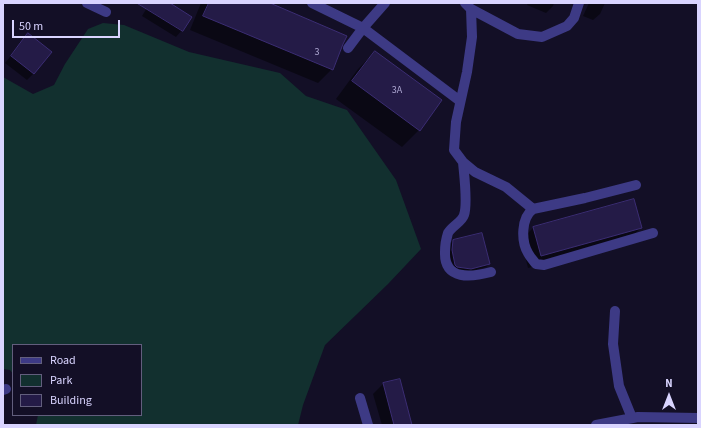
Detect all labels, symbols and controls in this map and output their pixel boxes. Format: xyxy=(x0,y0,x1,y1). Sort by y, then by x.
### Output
scale bar xyxy=(14,12,122,38)
text: 50 m xyxy=(19,18,43,35)
house number: 3 xyxy=(315,47,319,59)
house number: 3А xyxy=(392,85,402,97)
legend xyxy=(12,344,142,416)
text: Road xyxy=(50,352,76,369)
text: Park xyxy=(50,372,72,389)
north arrow xyxy=(649,376,689,416)
text: N xyxy=(665,376,673,391)
text: Building xyxy=(50,392,92,409)

